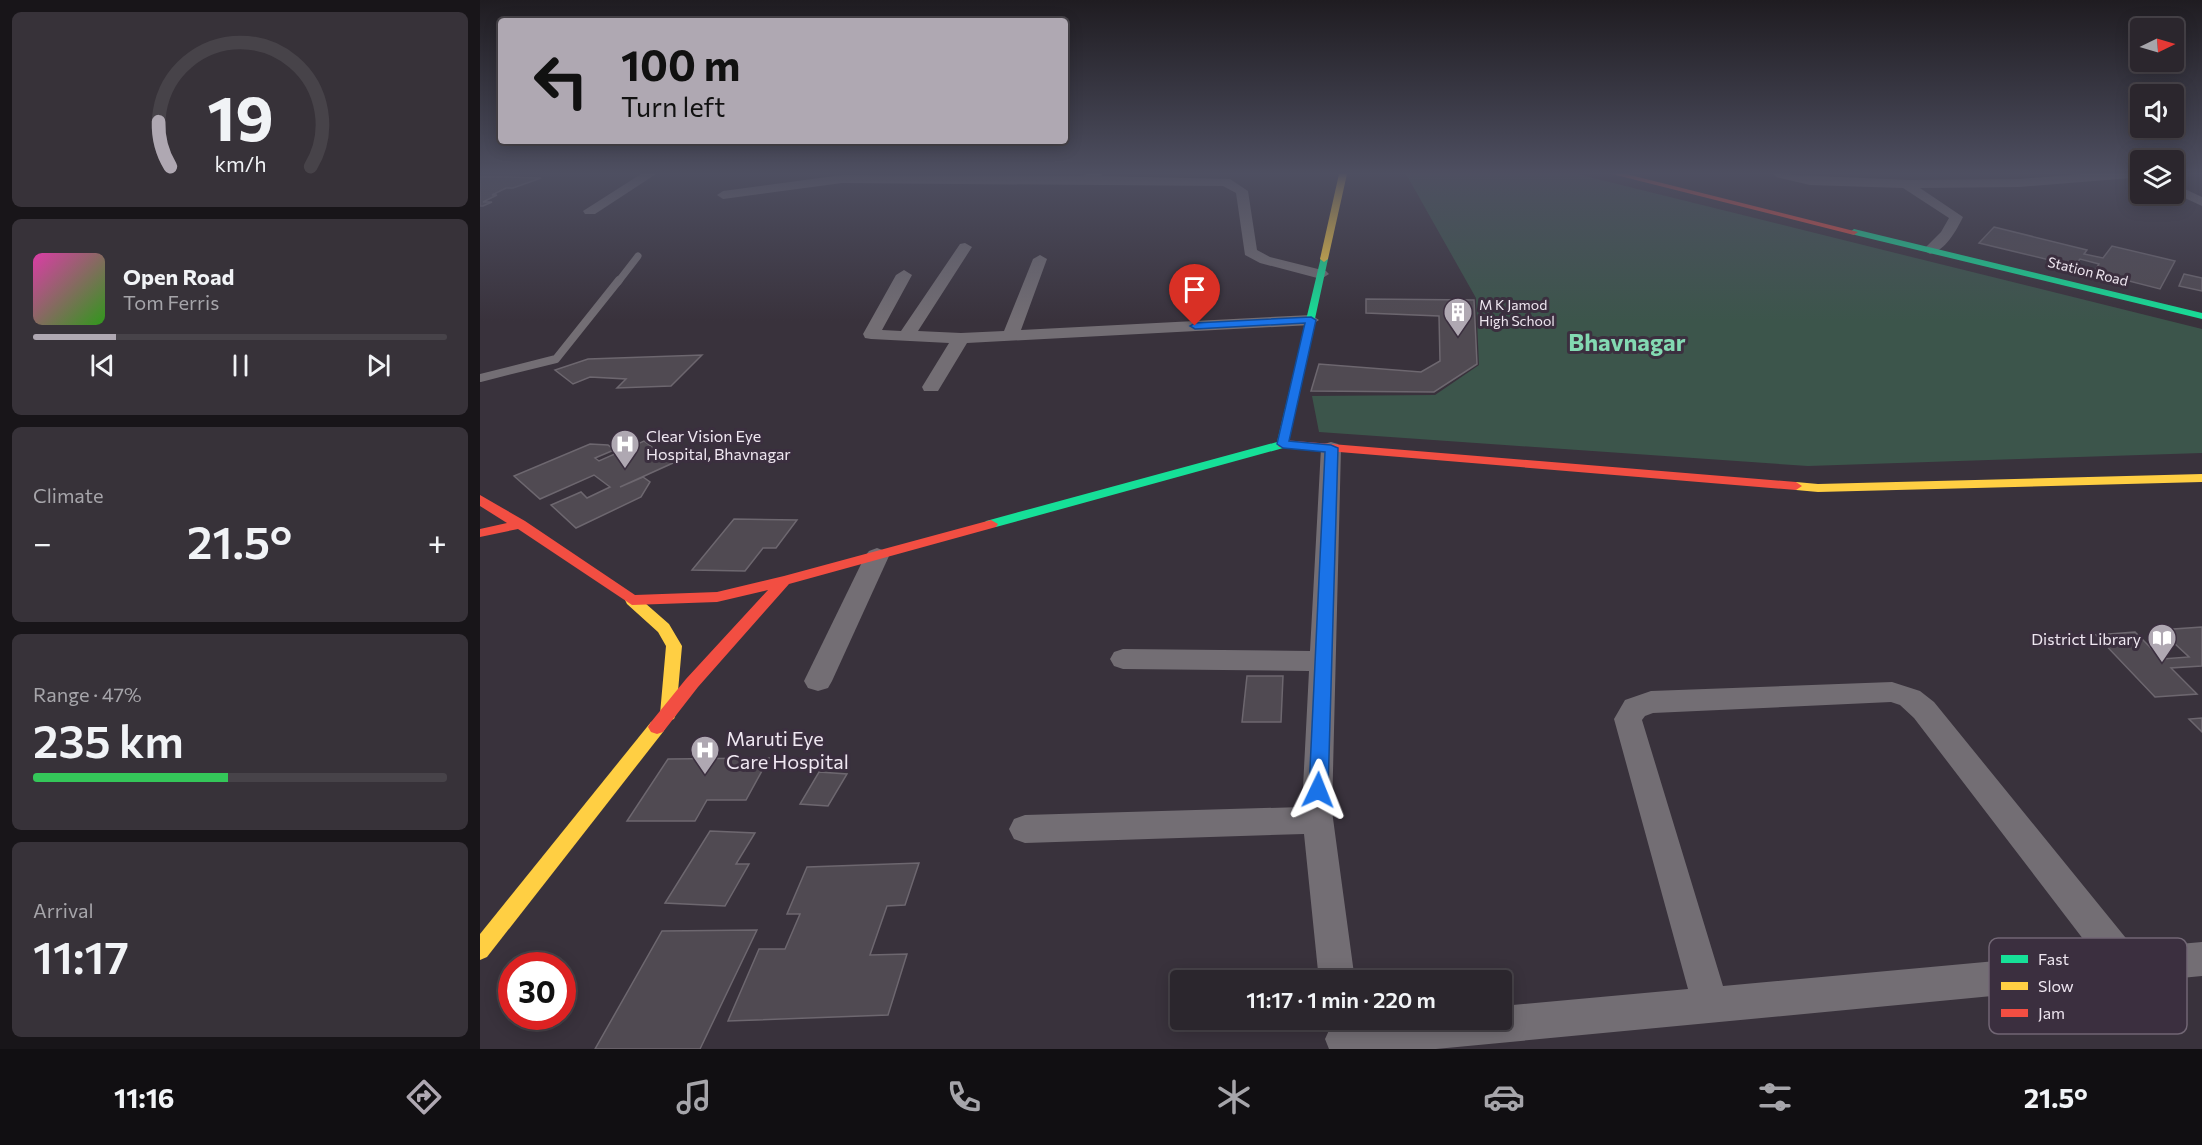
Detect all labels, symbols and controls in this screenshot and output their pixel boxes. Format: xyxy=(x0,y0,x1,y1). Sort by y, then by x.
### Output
north arrow xyxy=(2130,18,2184,72)
map controls xyxy=(2130,18,2184,204)
text: 100 m xyxy=(621,38,741,90)
icon: left xyxy=(522,42,600,120)
text: 19 xyxy=(207,78,273,154)
button: sound xyxy=(2130,84,2184,138)
text: Turn left xyxy=(621,90,725,123)
text: km/h xyxy=(214,150,266,176)
button: layers xyxy=(2130,150,2184,204)
street label: Station Road xyxy=(2046,253,2130,289)
text: Open Road xyxy=(123,263,234,290)
pin xyxy=(1169,264,1220,326)
icon: arrive xyxy=(1178,273,1211,306)
text: Tom Ferris xyxy=(123,290,219,314)
building icon: M K Jamod High School xyxy=(1442,296,1474,338)
place label: M K Jamod High School xyxy=(1479,296,1555,329)
district label: Bhavnagar xyxy=(1568,327,1686,356)
icon: previous xyxy=(86,349,119,382)
icon: pause xyxy=(224,349,257,382)
icon: next xyxy=(362,349,395,382)
place label: Clear Vision Eye Hospital, Bhavnagar xyxy=(646,426,791,463)
hospital icon: Clear Vision Eye Hospital, Bhavnagar xyxy=(609,428,641,470)
text: Climate xyxy=(33,483,103,507)
text: 21.5° xyxy=(187,513,292,568)
text: − xyxy=(33,521,52,562)
text: + xyxy=(428,521,447,562)
library icon: District Library xyxy=(2146,622,2178,664)
place label: District Library xyxy=(2031,629,2141,648)
text: Range · 47% xyxy=(33,682,142,706)
text: 235 km xyxy=(33,712,184,767)
place label: Maruti Eye Care Hospital xyxy=(726,726,849,773)
hospital icon: Maruti Eye Care Hospital xyxy=(689,734,721,776)
position arrow xyxy=(1286,758,1350,822)
text: Arrival xyxy=(33,898,94,922)
text: 11:17 xyxy=(33,928,129,983)
legend xyxy=(1989,938,2187,1034)
text: Fast xyxy=(2038,949,2069,968)
speed limit sign: 30 xyxy=(498,952,576,1030)
text: Slow xyxy=(2038,976,2074,995)
text: 11:17 · 1 min · 220 m xyxy=(1246,986,1436,1013)
text: Jam xyxy=(2038,1003,2065,1022)
icon: directions xyxy=(403,1076,445,1118)
icon: music xyxy=(673,1076,715,1118)
icon: phone xyxy=(943,1076,985,1118)
icon: climate xyxy=(1213,1076,1255,1118)
icon: car xyxy=(1483,1076,1525,1118)
icon: filters xyxy=(1754,1076,1796,1118)
text: 11:16 xyxy=(114,1081,175,1114)
text: 21.5° xyxy=(2024,1081,2088,1114)

